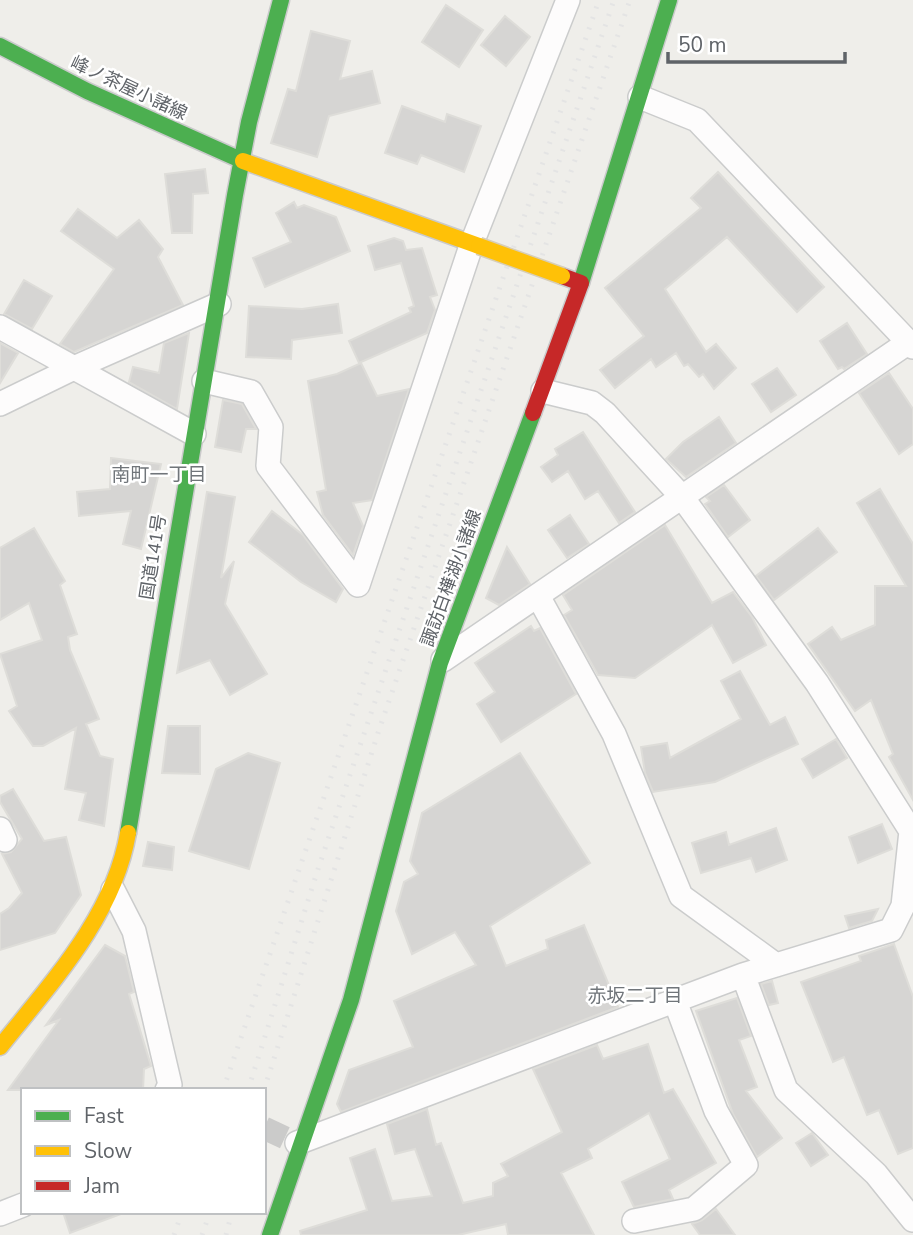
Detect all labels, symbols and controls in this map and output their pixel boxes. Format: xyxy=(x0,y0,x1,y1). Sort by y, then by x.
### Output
scale bar xyxy=(668,21,845,65)
text: 50 m xyxy=(678,31,727,59)
street label: 峰ノ茶屋小諸線 xyxy=(67,50,191,126)
district label: 南町一丁目 xyxy=(111,462,207,488)
street label: 諏訪白樺湖小諸線 xyxy=(415,506,487,650)
street label: 国道141号 xyxy=(134,512,172,602)
district label: 赤坂二丁目 xyxy=(587,983,683,1009)
legend xyxy=(21,1088,266,1214)
text: Fast xyxy=(84,1102,124,1130)
text: Slow xyxy=(84,1137,133,1165)
text: Jam xyxy=(83,1172,120,1200)

